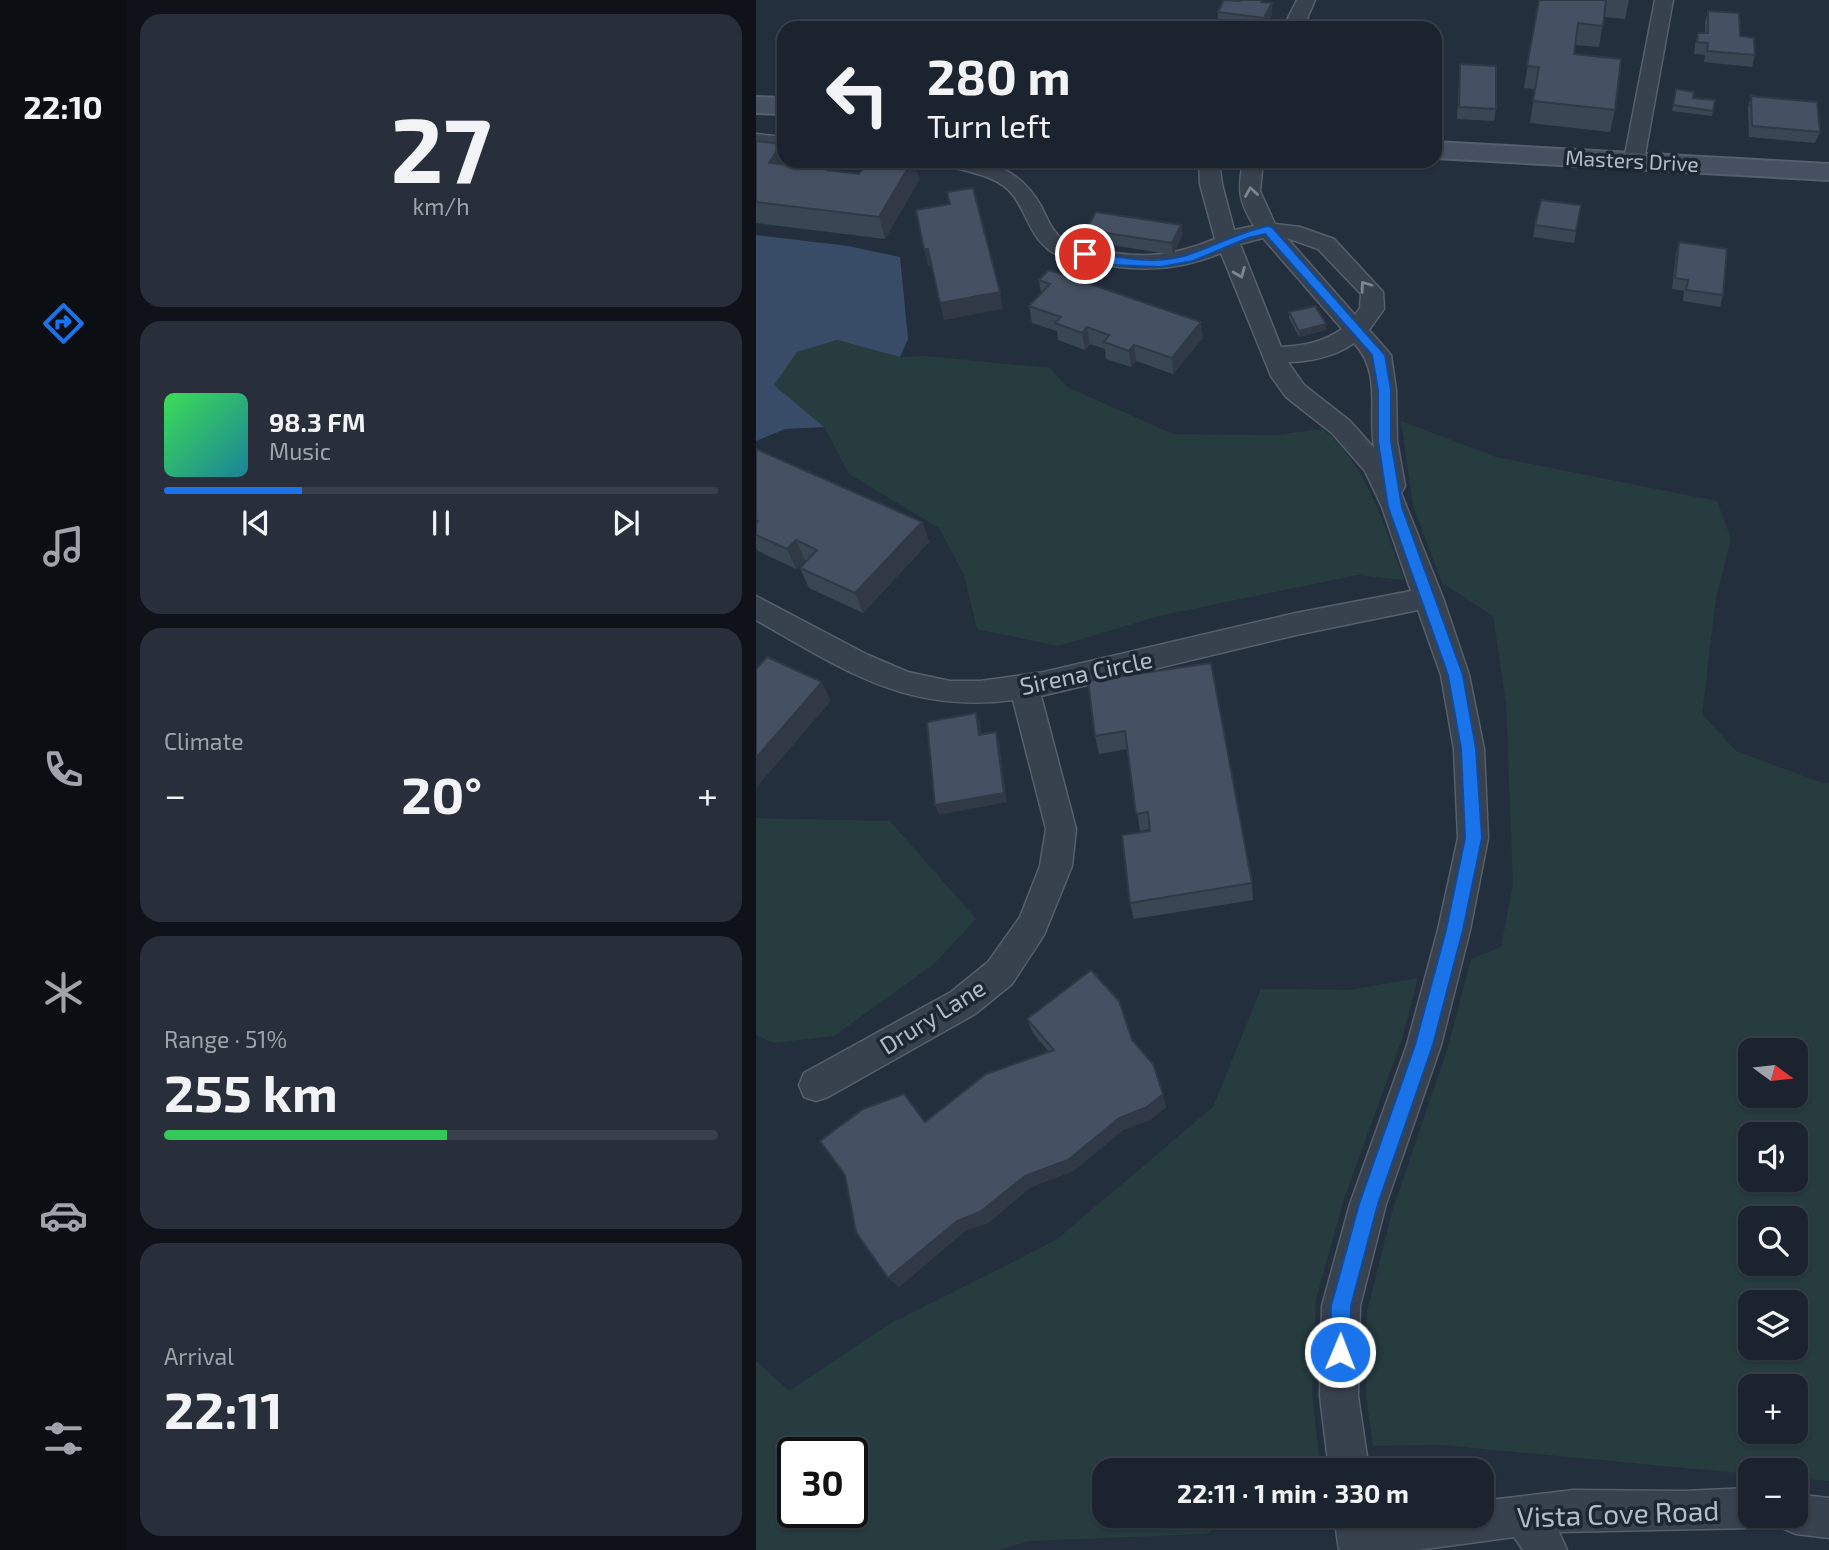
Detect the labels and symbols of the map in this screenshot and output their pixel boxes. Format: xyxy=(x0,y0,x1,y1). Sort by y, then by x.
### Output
street label: Masters Drive xyxy=(1565,144,1699,176)
one-way arrow xyxy=(1244,187,1259,198)
pin xyxy=(1055,224,1115,284)
one-way arrow xyxy=(1232,267,1246,279)
one-way arrow xyxy=(1361,281,1373,293)
street label: Sirena Circle xyxy=(1017,644,1155,700)
street label: Drury Lane xyxy=(874,972,990,1060)
north arrow xyxy=(1738,1038,1808,1108)
position arrow xyxy=(1303,1315,1377,1389)
speed limit sign: 30 xyxy=(777,1437,868,1528)
street label: Vista Cove Road xyxy=(1516,1492,1720,1534)

